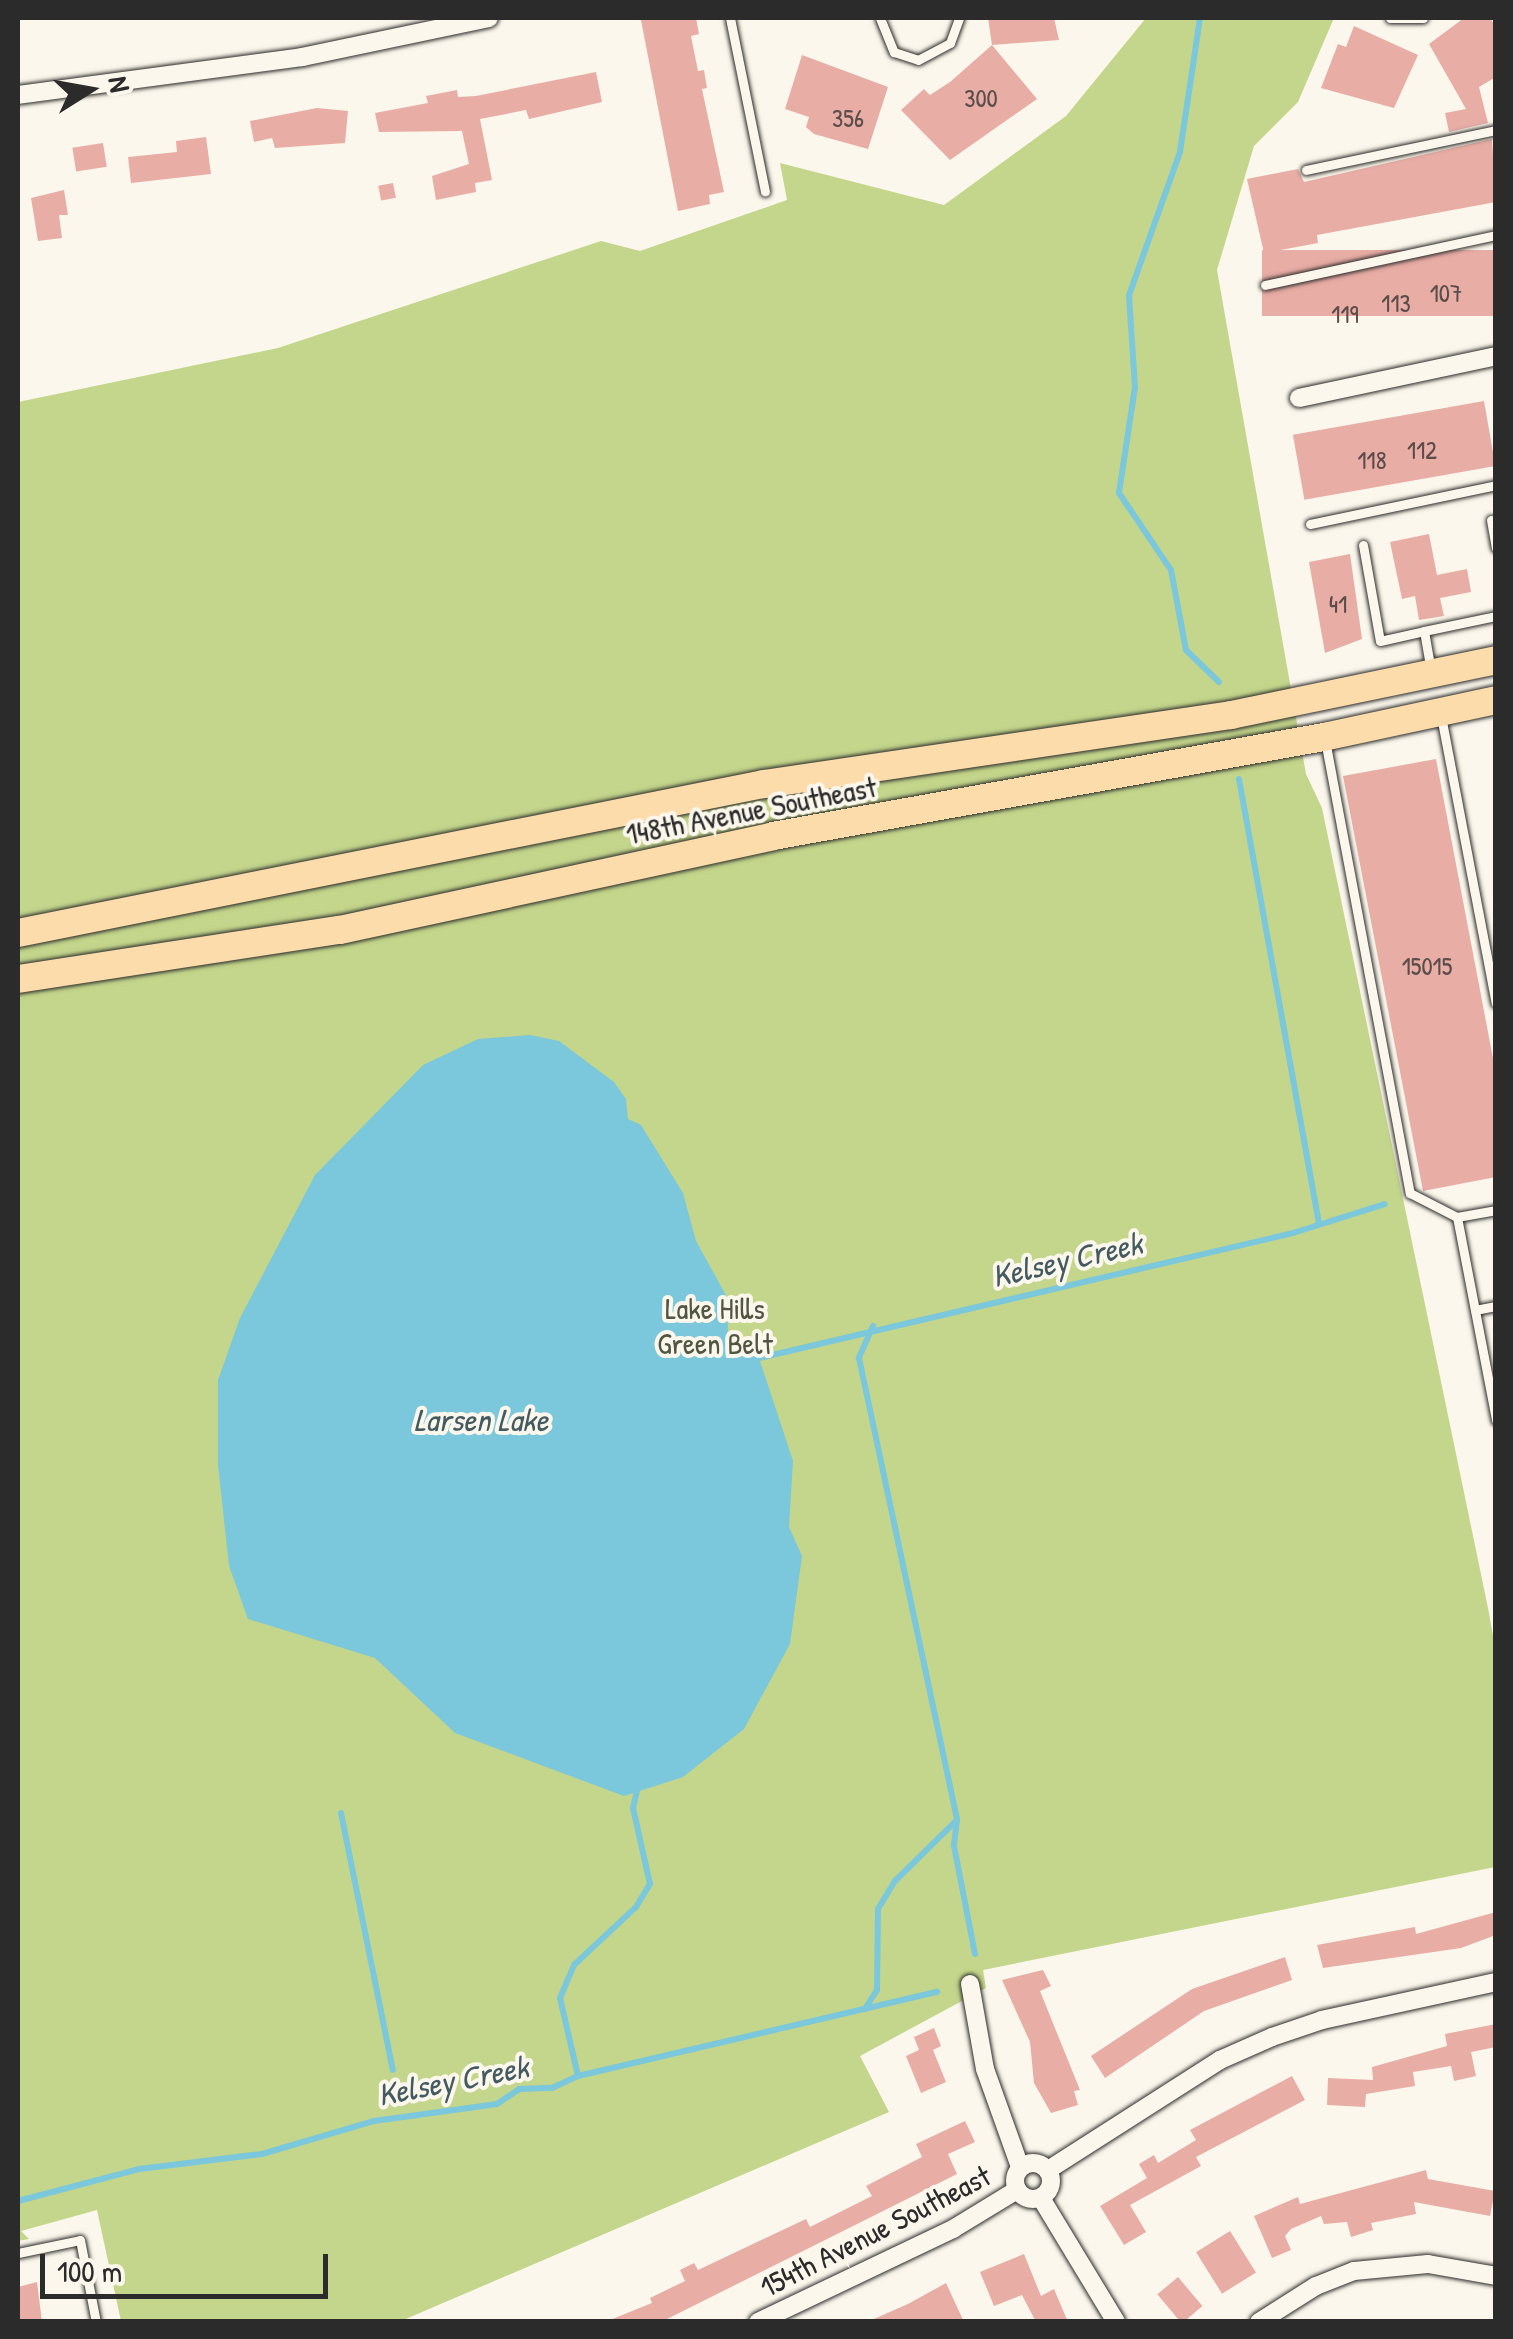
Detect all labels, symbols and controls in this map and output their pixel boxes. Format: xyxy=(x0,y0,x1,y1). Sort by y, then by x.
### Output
north arrow xyxy=(40,40,140,140)
text: N xyxy=(99,73,140,95)
house number: 300 xyxy=(964,83,998,113)
house number: 356 xyxy=(832,103,864,133)
house number: 107 xyxy=(1430,278,1462,308)
house number: 113 xyxy=(1381,288,1411,318)
house number: 119 xyxy=(1331,299,1359,329)
house number: 112 xyxy=(1407,435,1437,465)
house number: 118 xyxy=(1358,445,1386,475)
house number: 41 xyxy=(1329,589,1347,619)
street label: 148th Avenue Southeast xyxy=(623,768,879,852)
house number: 15015 xyxy=(1402,951,1452,981)
water label: Kelsey Creek xyxy=(988,1224,1146,1296)
park label: Lake Hills Green Belt xyxy=(657,1290,773,1360)
water label: Larsen Lake xyxy=(414,1401,548,1439)
water label: Kelsey Creek xyxy=(374,2048,532,2114)
street label: 154th Avenue Southeast xyxy=(754,2157,996,2305)
scale bar xyxy=(45,2234,332,2296)
text: 100 m xyxy=(57,2251,122,2291)

